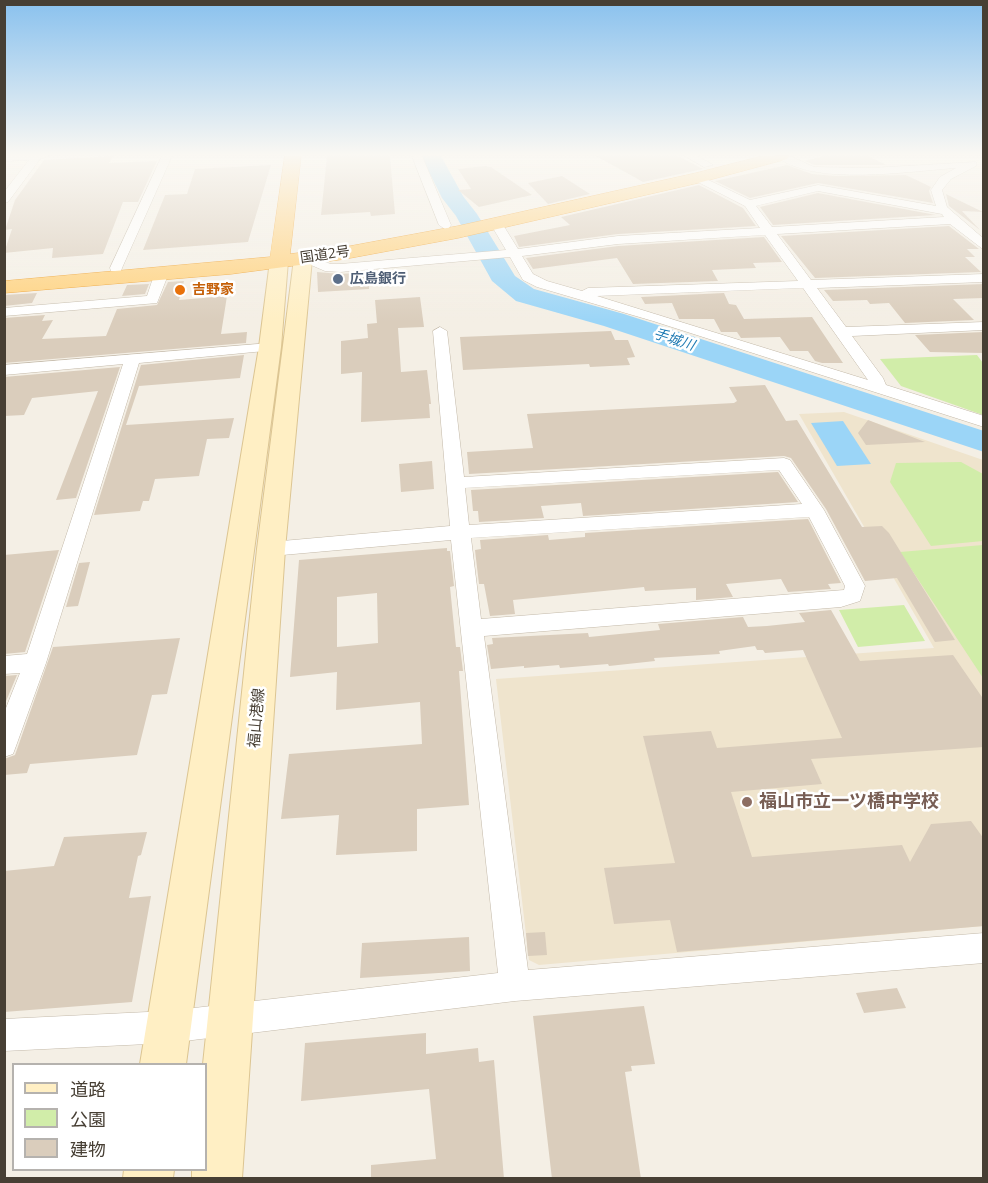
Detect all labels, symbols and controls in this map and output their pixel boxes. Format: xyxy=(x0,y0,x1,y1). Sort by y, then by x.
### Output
street label: 国道2号 xyxy=(299,243,351,267)
place label: 広島銀行 xyxy=(350,271,406,287)
marker: 広島銀行 xyxy=(331,272,345,286)
place label: 吉野家 xyxy=(192,282,234,298)
marker: 吉野家 xyxy=(173,283,187,297)
water label: 手城川 xyxy=(651,326,697,354)
street label: 福山港線 xyxy=(245,687,269,749)
place label: 福山市立一ツ橋中学校 xyxy=(759,791,939,813)
marker: 福山市立一ツ橋中学校 xyxy=(740,795,754,809)
legend xyxy=(12,1063,207,1171)
text: 道路 xyxy=(70,1077,106,1101)
text: 公園 xyxy=(70,1107,106,1131)
text: 建物 xyxy=(70,1137,106,1161)

